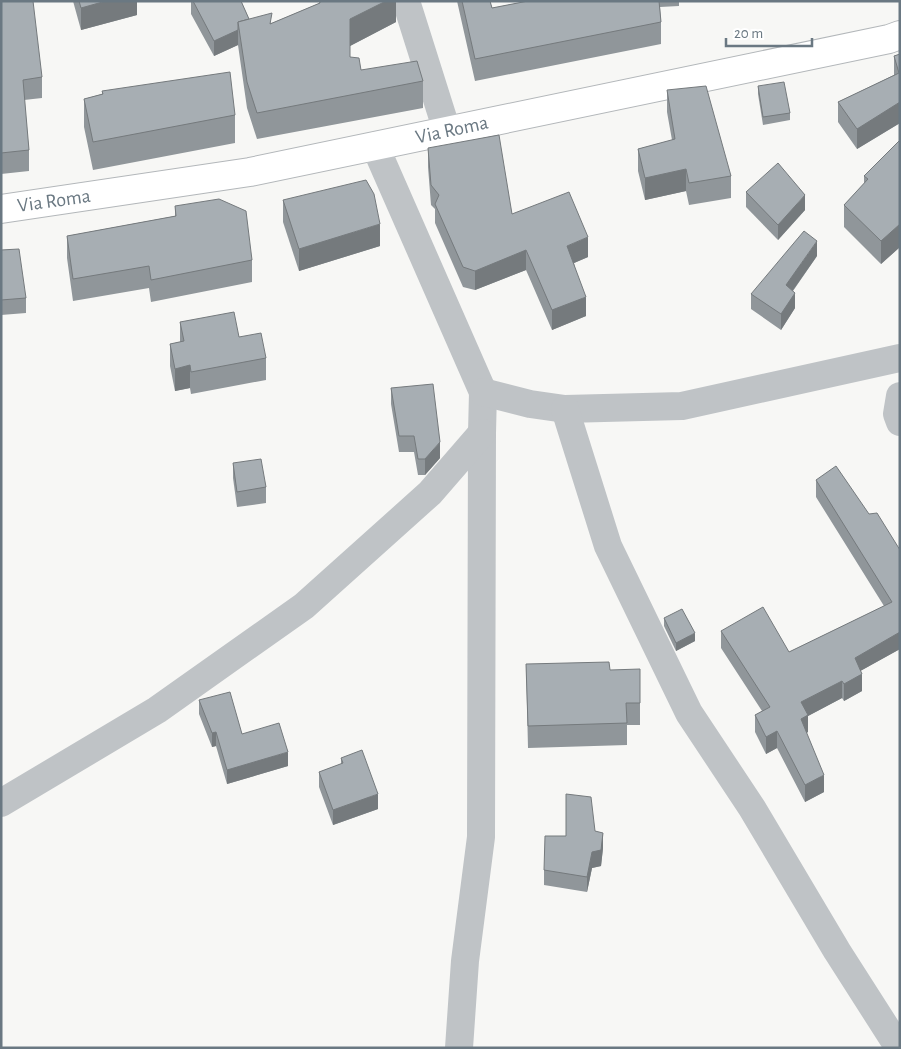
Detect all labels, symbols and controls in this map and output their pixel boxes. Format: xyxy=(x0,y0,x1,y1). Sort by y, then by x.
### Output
scale bar xyxy=(726,15,812,47)
text: 20 m xyxy=(734,26,763,41)
street label: Via Roma xyxy=(414,113,490,147)
street label: Via Roma xyxy=(16,186,92,216)

